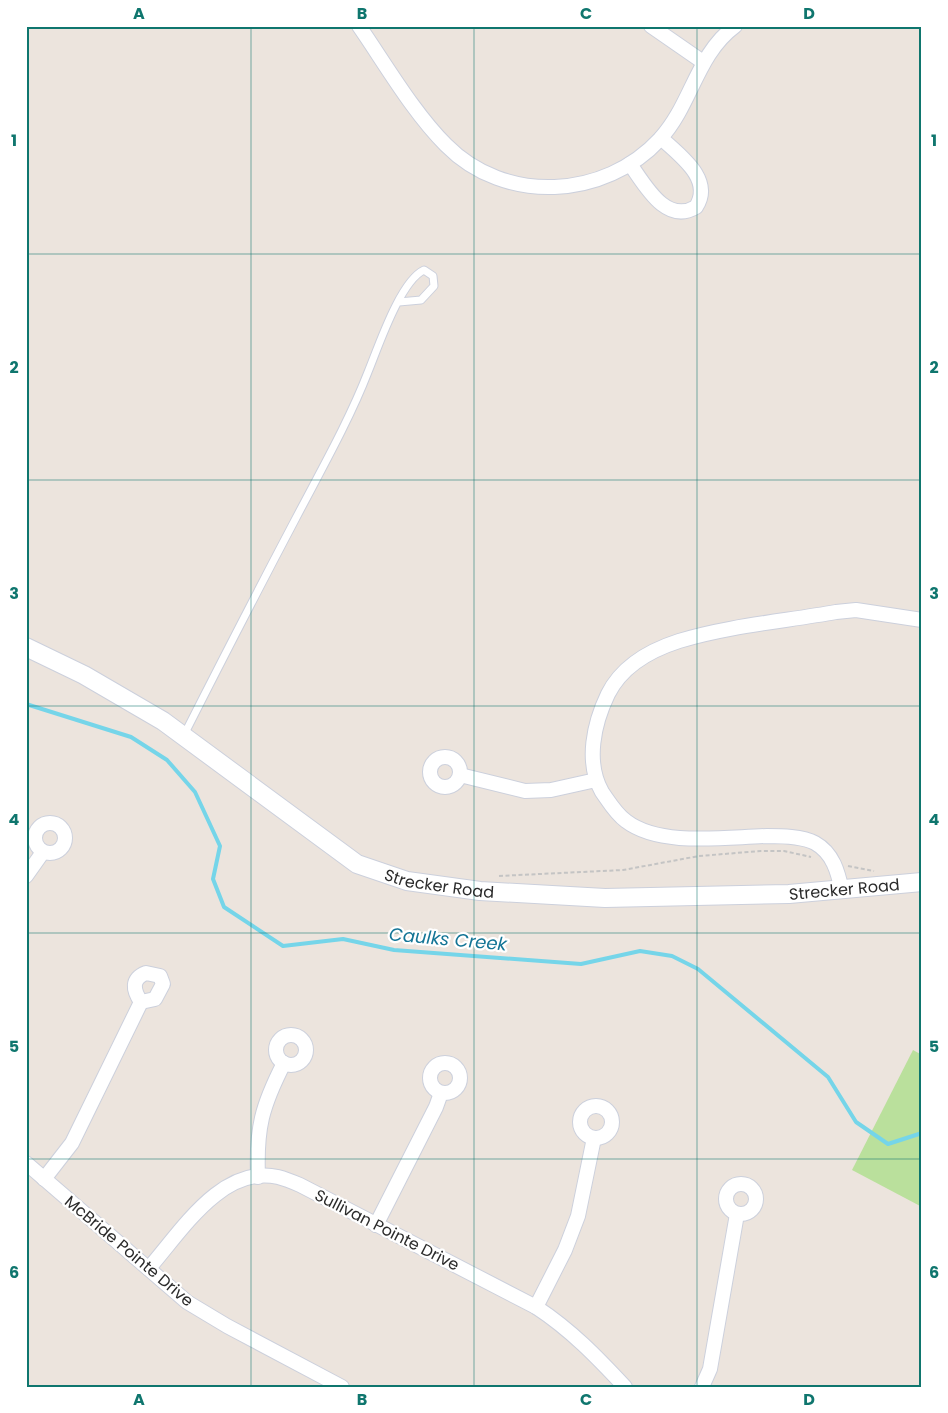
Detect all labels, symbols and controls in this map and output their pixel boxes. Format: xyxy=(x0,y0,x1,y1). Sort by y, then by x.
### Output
text: A xyxy=(133,2,145,25)
text: B xyxy=(357,2,367,25)
text: C xyxy=(580,2,592,25)
text: D xyxy=(803,2,815,25)
text: 1 xyxy=(11,129,17,152)
text: 1 xyxy=(931,129,937,152)
text: 2 xyxy=(9,356,19,379)
text: 2 xyxy=(929,356,939,379)
text: 3 xyxy=(9,582,19,605)
text: 3 xyxy=(929,582,939,605)
text: 4 xyxy=(9,808,20,831)
text: 4 xyxy=(929,808,940,831)
street label: Strecker Road xyxy=(381,863,495,903)
street label: Strecker Road xyxy=(788,873,900,905)
water label: Caulks Creek xyxy=(388,921,509,957)
text: 5 xyxy=(9,1035,19,1058)
text: 5 xyxy=(929,1035,939,1058)
street label: Sullivan Pointe Drive xyxy=(311,1184,463,1276)
street label: McBride Pointe Drive xyxy=(60,1190,199,1312)
text: 6 xyxy=(9,1261,19,1284)
text: 6 xyxy=(929,1261,939,1284)
text: A xyxy=(133,1388,145,1411)
text: B xyxy=(357,1388,367,1411)
text: C xyxy=(580,1388,592,1411)
text: D xyxy=(803,1388,815,1411)

